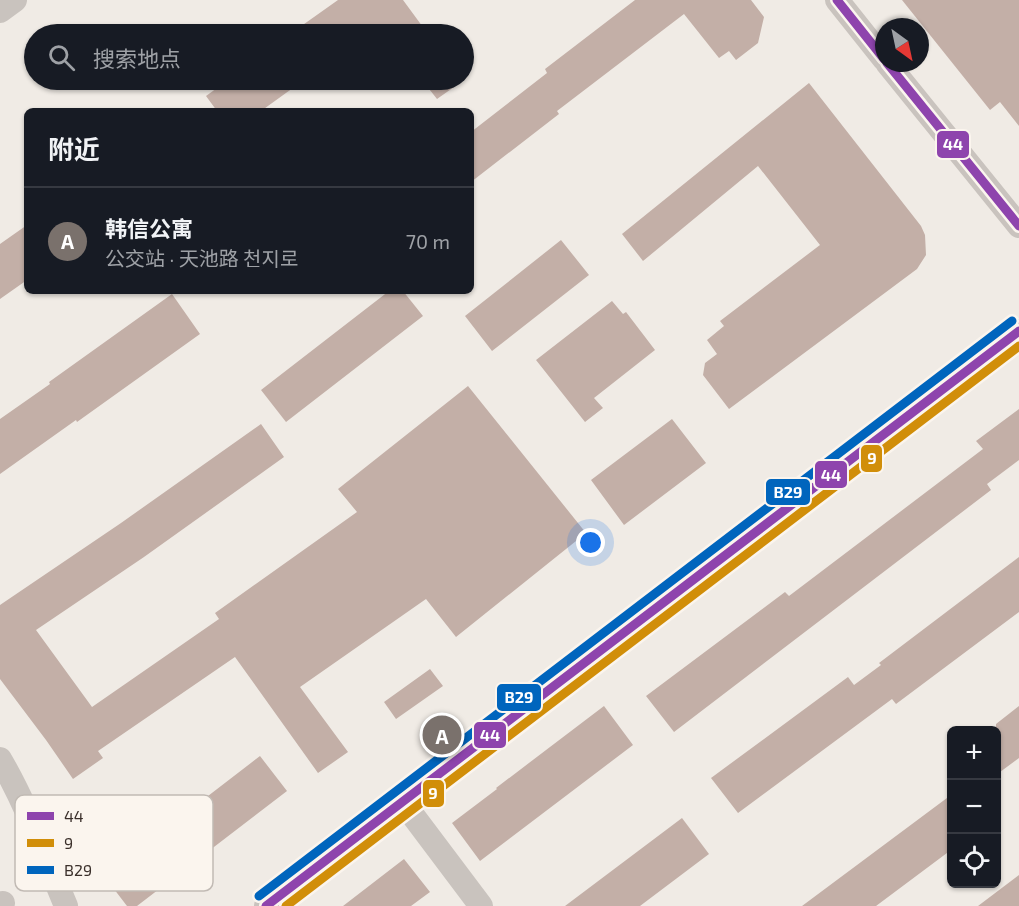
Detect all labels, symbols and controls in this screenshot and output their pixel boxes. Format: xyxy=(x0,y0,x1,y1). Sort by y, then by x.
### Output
north arrow xyxy=(875,18,929,72)
search box xyxy=(24,24,474,90)
icon: search xyxy=(45,41,78,74)
text: 搜索地点 xyxy=(93,45,181,71)
line badge: 44 xyxy=(936,130,970,159)
text: 附近 xyxy=(48,133,100,164)
text: 44 xyxy=(943,134,963,153)
text: 韩信公寓 xyxy=(105,215,193,241)
text: A xyxy=(61,229,74,253)
text: 70 m xyxy=(406,229,450,253)
text: 公交站 · 天池路 천지로 xyxy=(105,246,298,270)
line badge: 9 xyxy=(860,444,883,473)
text: 9 xyxy=(867,448,877,467)
line badge: 44 xyxy=(814,460,848,489)
text: 44 xyxy=(821,465,841,484)
line badge: B29 xyxy=(765,478,811,506)
text: B29 xyxy=(774,482,802,501)
your location xyxy=(576,528,605,557)
line badge: B29 xyxy=(496,683,542,712)
text: B29 xyxy=(505,687,533,706)
pin: A xyxy=(422,712,462,758)
line badge: 44 xyxy=(473,721,507,749)
text: 44 xyxy=(480,725,500,744)
map controls xyxy=(947,726,1001,888)
button: + xyxy=(947,726,1001,780)
line badge: 9 xyxy=(422,779,445,808)
button: − xyxy=(947,780,1001,834)
text: 9 xyxy=(428,783,438,802)
legend xyxy=(15,795,213,891)
text: 44 xyxy=(64,806,84,825)
text: 9 xyxy=(64,833,73,852)
button: locate xyxy=(947,834,1001,888)
text: B29 xyxy=(64,860,92,879)

